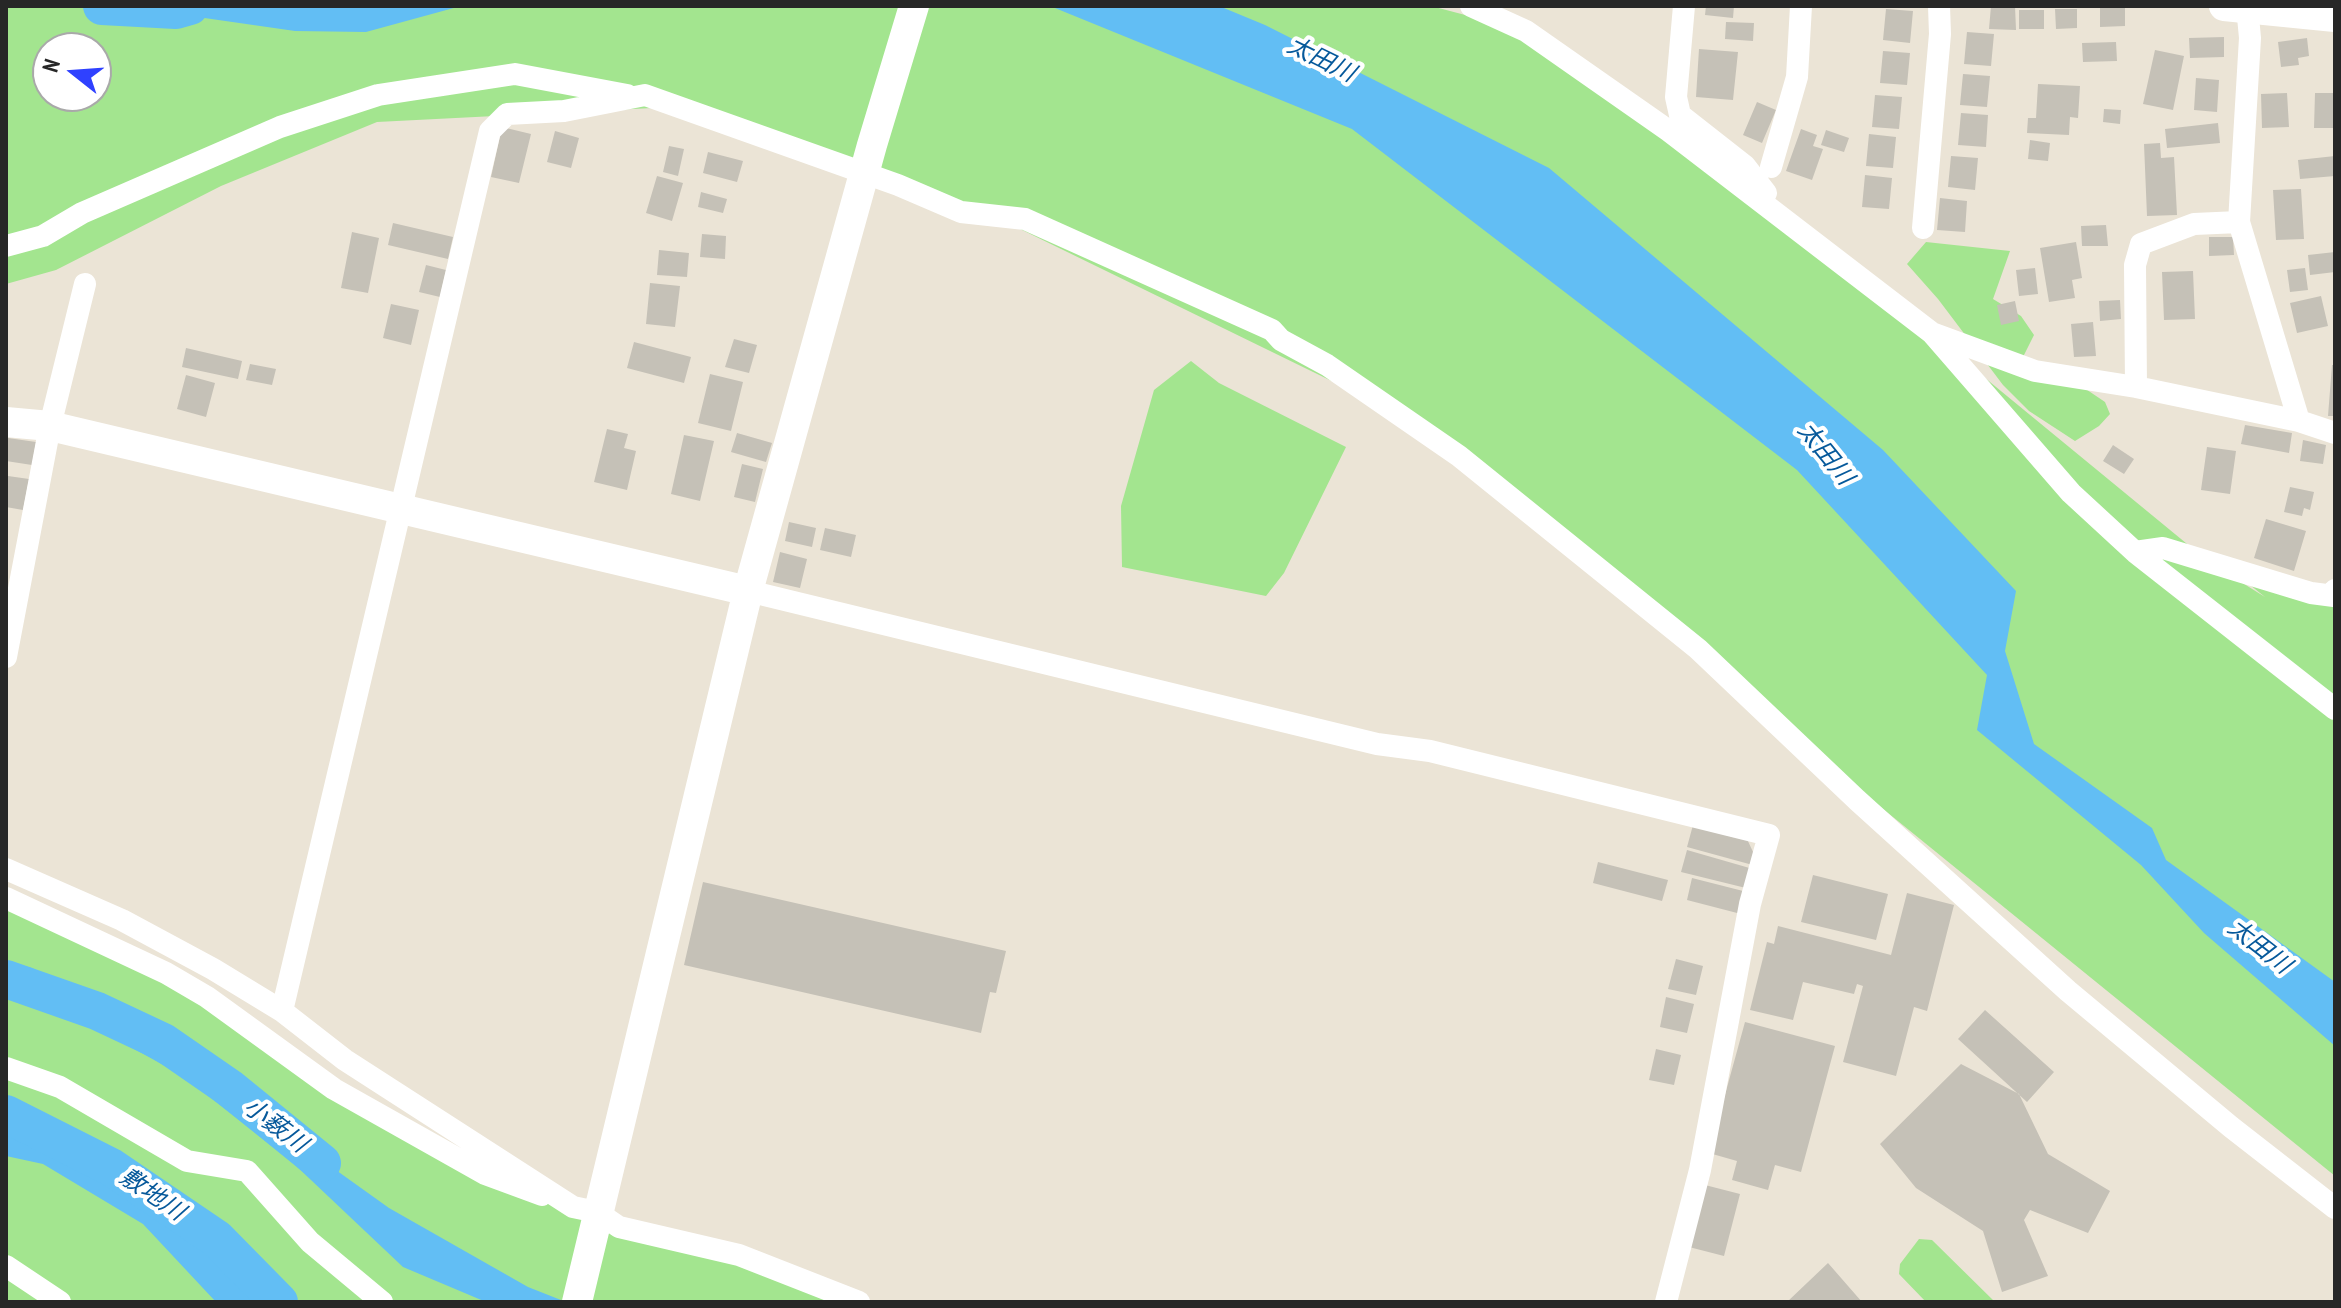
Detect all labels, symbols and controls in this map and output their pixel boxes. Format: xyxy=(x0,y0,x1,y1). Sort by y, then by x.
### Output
water label: 太田川 xyxy=(1282,31,1360,89)
north arrow xyxy=(32,32,112,112)
text: N xyxy=(36,56,66,75)
water label: 太田川 xyxy=(1791,417,1859,491)
water label: 太田川 xyxy=(2222,913,2296,981)
water label: 小薮川 xyxy=(238,1093,312,1159)
water label: 敷地川 xyxy=(114,1163,190,1227)

